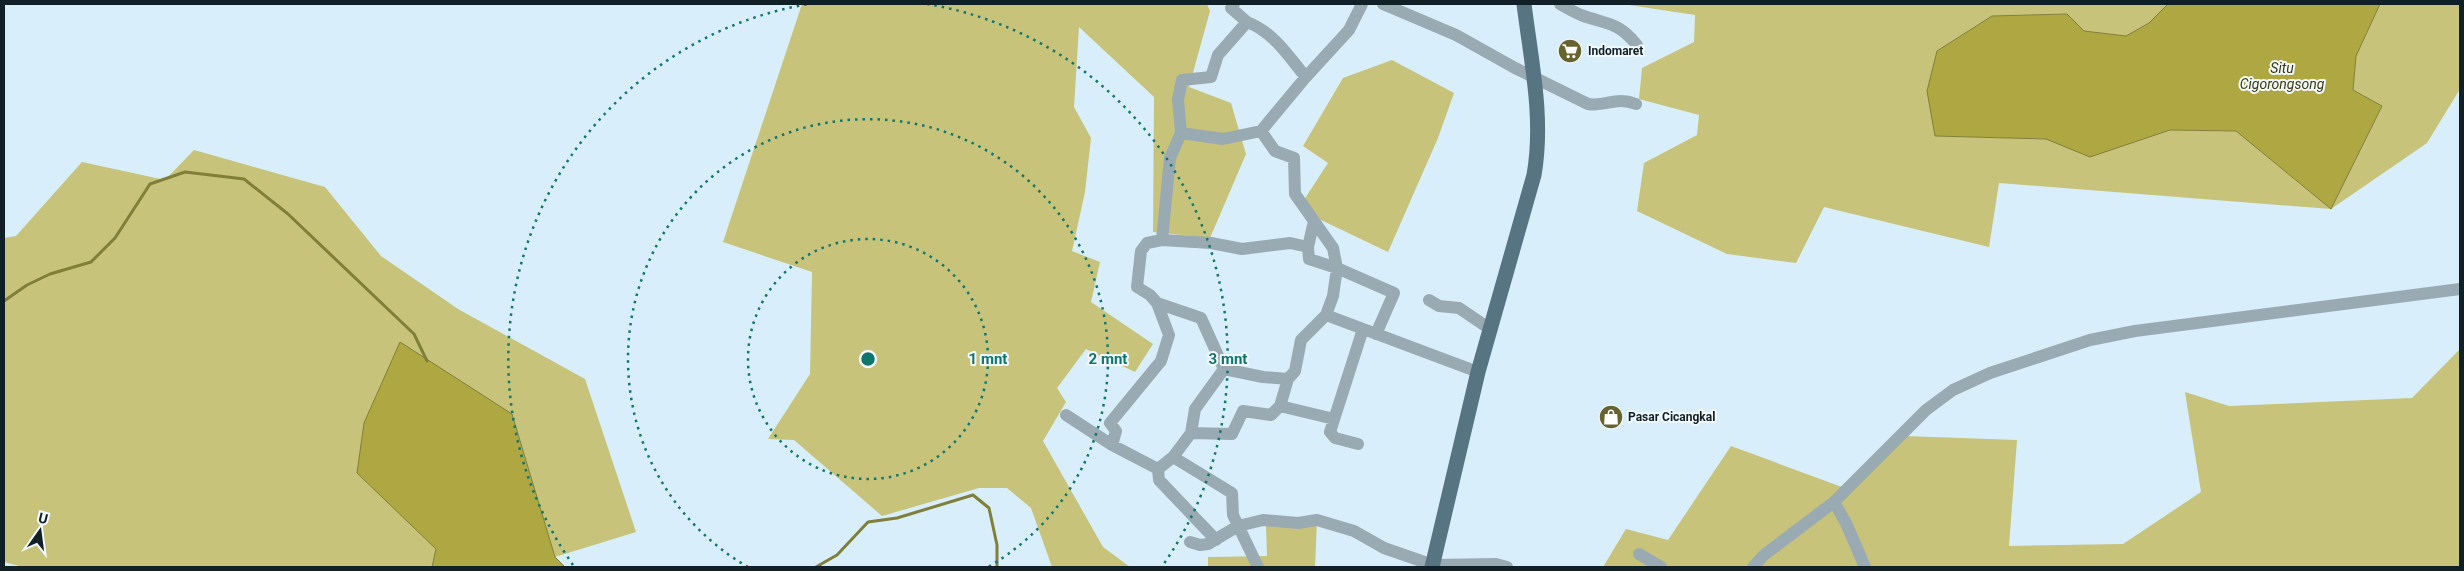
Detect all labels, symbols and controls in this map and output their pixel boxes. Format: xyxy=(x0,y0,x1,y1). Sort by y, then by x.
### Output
supermarket icon: Indomaret xyxy=(1557,38,1583,64)
place label: Indomaret xyxy=(1588,44,1643,58)
water label: Situ Cigorongsong xyxy=(2240,60,2325,92)
centre of rings xyxy=(859,350,877,368)
text: 1 mnt xyxy=(969,350,1007,368)
text: 2 mnt xyxy=(1089,350,1127,368)
text: 3 mnt xyxy=(1209,350,1247,368)
shop icon: Pasar Cicangkal xyxy=(1598,404,1624,430)
place label: Pasar Cicangkal xyxy=(1628,410,1715,424)
north arrow xyxy=(15,506,65,556)
text: U xyxy=(37,510,50,527)

